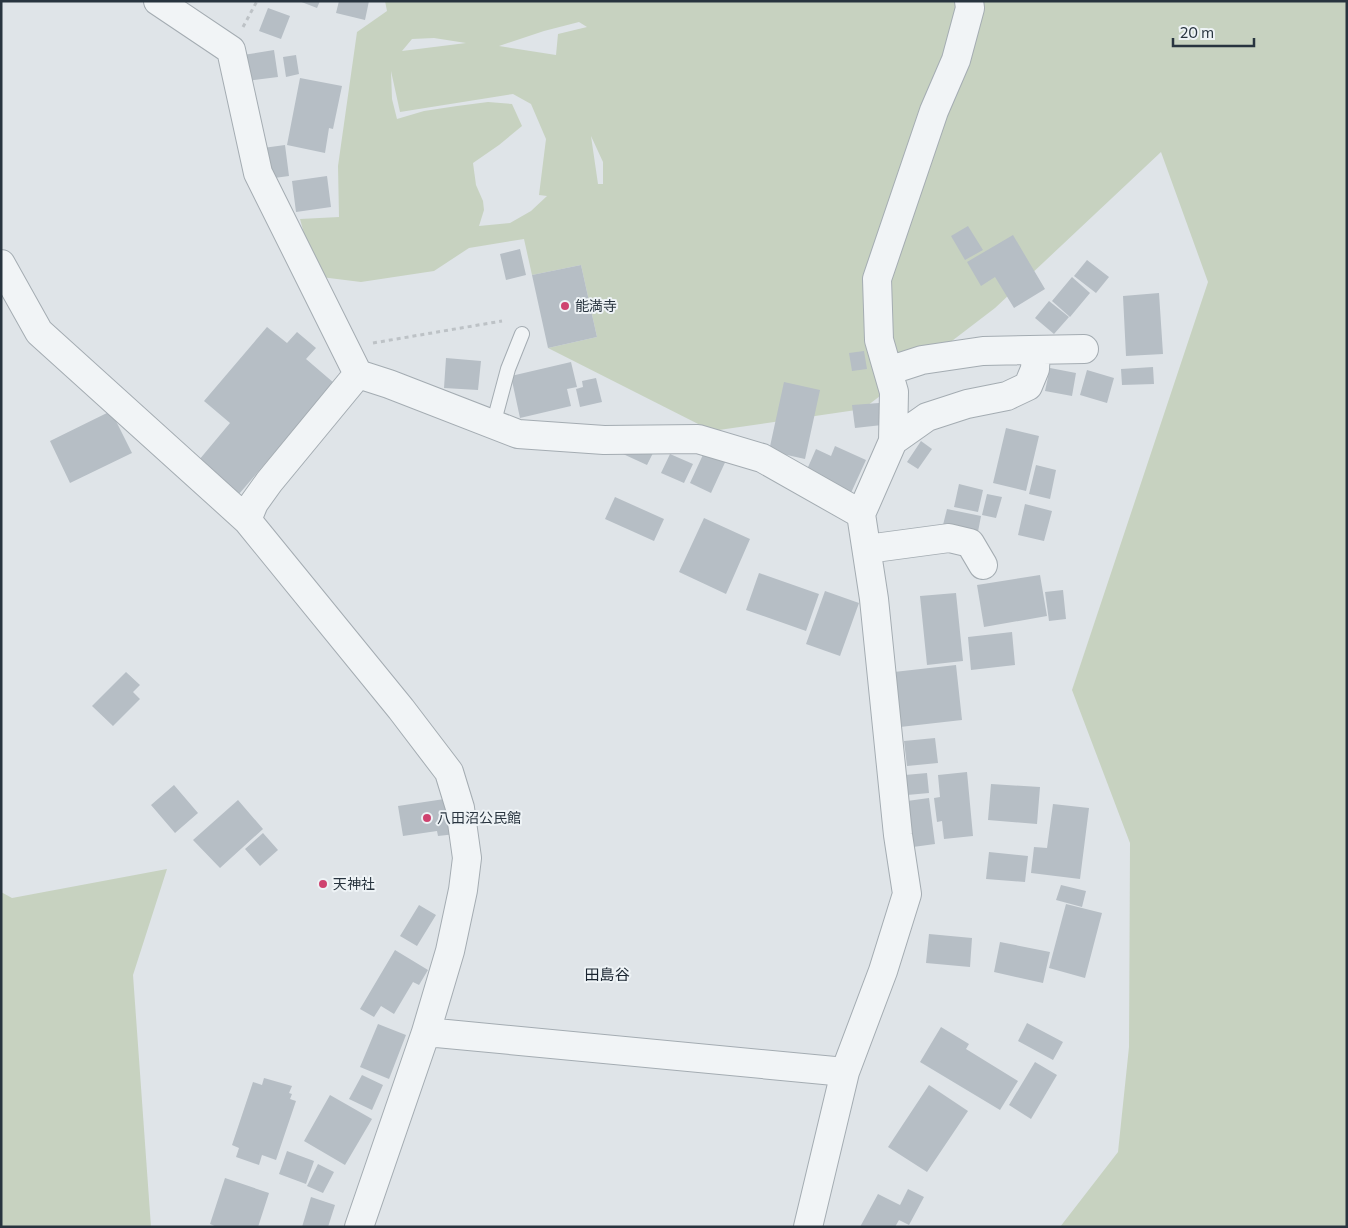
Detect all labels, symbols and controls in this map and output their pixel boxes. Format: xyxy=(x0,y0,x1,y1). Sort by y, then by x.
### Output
scale bar xyxy=(1173,15,1254,47)
text: 20 m xyxy=(1180,23,1214,41)
place label: 能満寺 xyxy=(575,297,617,314)
marker: 能満寺 xyxy=(559,300,571,312)
place label: 八田沼公民館 xyxy=(437,809,521,826)
marker: 八田沼公民館 xyxy=(421,812,433,824)
place label: 天神社 xyxy=(333,875,375,892)
marker: 天神社 xyxy=(317,878,329,890)
district label: 田島谷 xyxy=(584,965,630,983)

